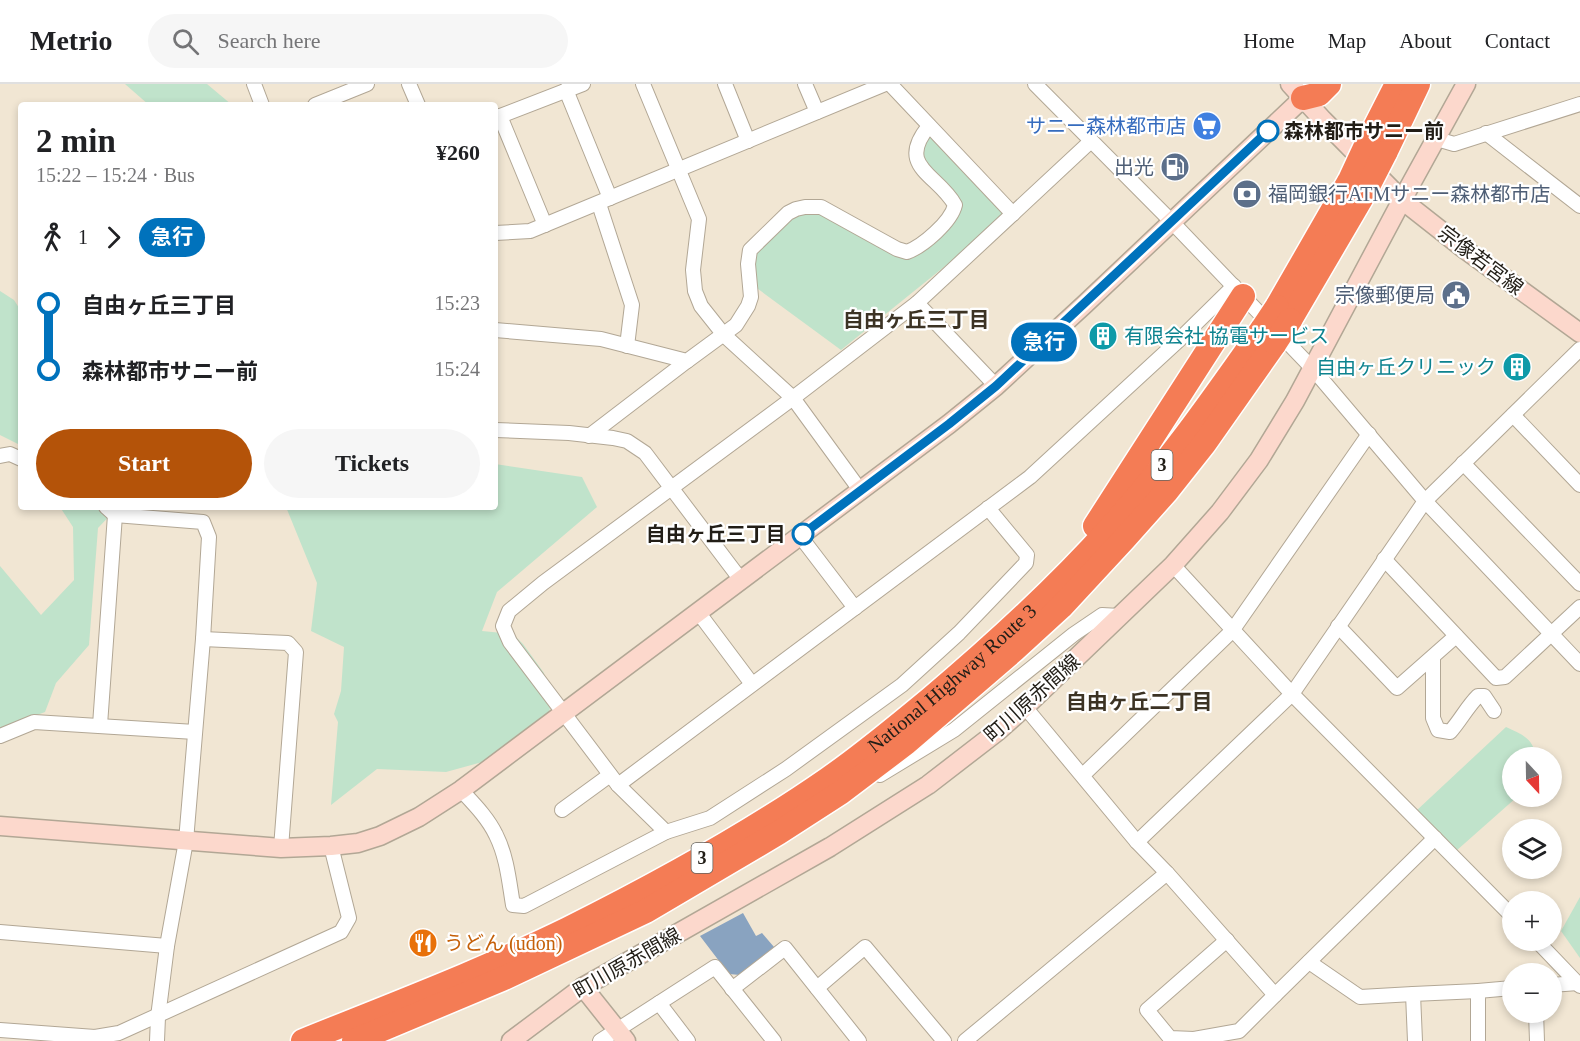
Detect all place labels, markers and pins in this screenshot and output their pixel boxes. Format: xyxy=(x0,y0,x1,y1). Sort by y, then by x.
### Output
supermarket icon: サニー森林都市店 xyxy=(1191,110,1223,142)
place label: サニー森林都市店 xyxy=(1026,115,1186,137)
marker: 森林都市サニー前 xyxy=(1257,120,1279,142)
place label: 森林都市サニー前 xyxy=(1284,120,1444,142)
fuel station icon: 出光 xyxy=(1159,151,1191,183)
place label: 出光 xyxy=(1114,156,1154,178)
bank icon: 福岡銀行ATMサニー森林都市店 xyxy=(1231,178,1263,210)
place label: 福岡銀行ATMサニー森林都市店 xyxy=(1268,183,1550,205)
public building icon: 宗像郵便局 xyxy=(1440,279,1472,311)
place label: 宗像郵便局 xyxy=(1335,284,1435,306)
building icon: 有限会社 協電サービス xyxy=(1087,320,1119,352)
place label: 有限会社 協電サービス xyxy=(1124,325,1329,347)
building icon: 自由ヶ丘クリニック xyxy=(1501,351,1533,383)
place label: 自由ヶ丘クリニック xyxy=(1316,356,1496,378)
place label: 自由ヶ丘三丁目 xyxy=(646,523,786,545)
marker: 自由ヶ丘三丁目 xyxy=(792,523,814,545)
restaurant icon: うどん (udon) xyxy=(407,927,439,959)
place label: うどん (udon) xyxy=(444,932,562,955)

